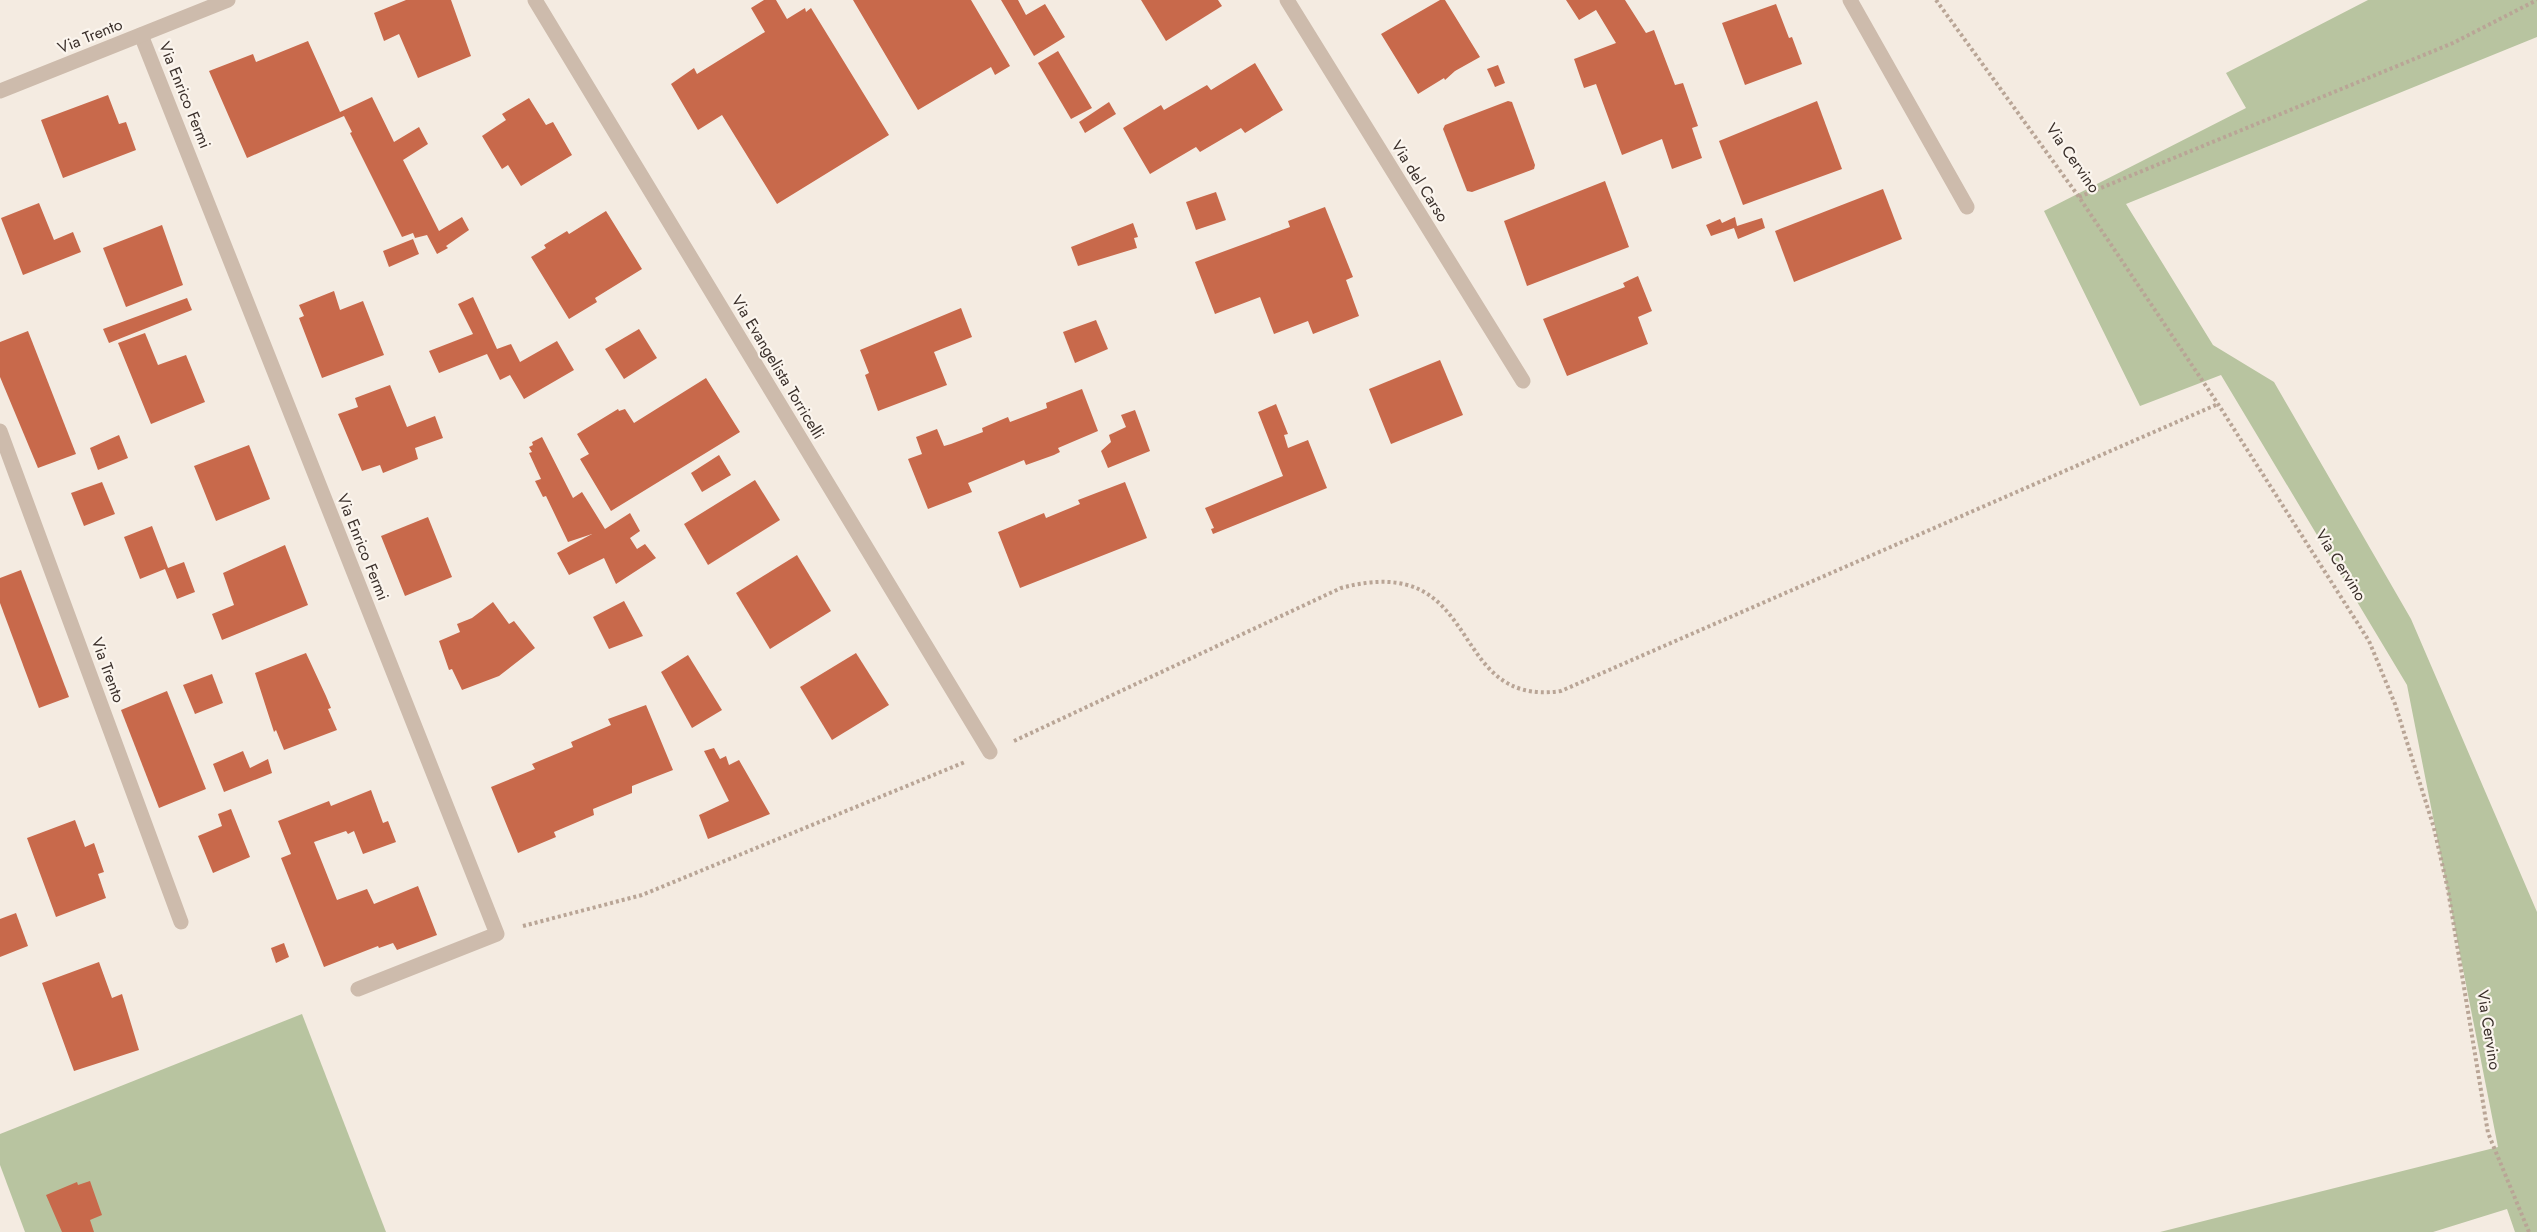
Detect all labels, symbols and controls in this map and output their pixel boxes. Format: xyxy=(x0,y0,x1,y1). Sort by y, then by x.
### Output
street label: Via Trento xyxy=(54,13,126,59)
street label: Via Enrico Fermi xyxy=(153,38,217,152)
street label: Via Cervino xyxy=(2040,118,2106,198)
street label: Via del Carso xyxy=(1386,136,1454,226)
street label: Via Evangelista Torricelli xyxy=(726,291,830,443)
street label: Via Enrico Fermi xyxy=(331,490,395,604)
street label: Via Cervino xyxy=(2310,525,2372,606)
street label: Via Trento xyxy=(86,634,130,706)
street label: Via Cervino xyxy=(2471,988,2507,1072)

